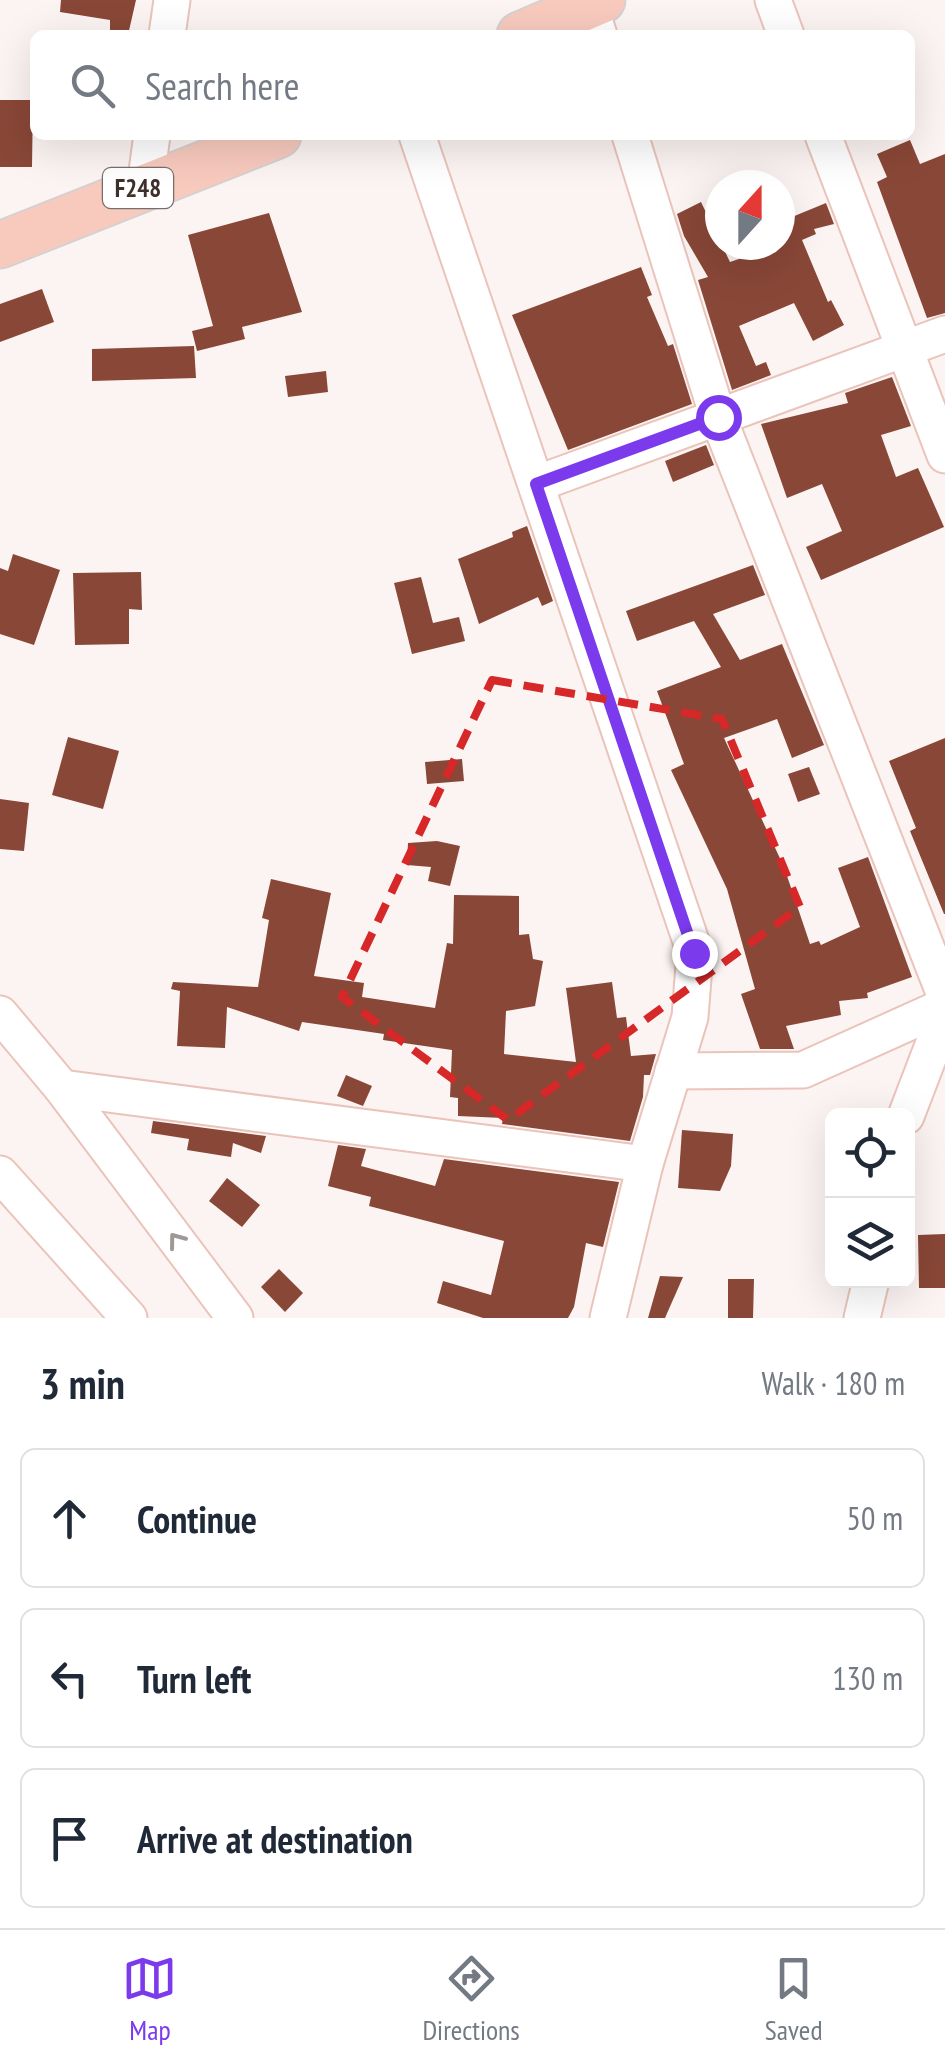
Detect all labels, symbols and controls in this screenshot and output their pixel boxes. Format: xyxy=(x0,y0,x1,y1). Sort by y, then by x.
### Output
search box xyxy=(30,30,915,140)
icon: search xyxy=(65,58,120,113)
text: Search here xyxy=(145,61,299,110)
road number: F248 xyxy=(103,168,173,208)
north arrow xyxy=(705,170,795,260)
route start xyxy=(696,395,742,441)
route end xyxy=(672,931,718,977)
map controls xyxy=(825,1108,915,1288)
button: locate xyxy=(825,1108,915,1198)
button: layers xyxy=(825,1198,915,1288)
one-way arrow xyxy=(171,1233,188,1251)
text: 3 min xyxy=(40,1356,125,1411)
text: Walk · 180 m xyxy=(761,1362,905,1404)
icon: ahead xyxy=(42,1491,97,1546)
text: Continue xyxy=(137,1494,257,1543)
text: 50 m xyxy=(847,1497,903,1539)
icon: left xyxy=(42,1651,97,1706)
text: Turn left xyxy=(137,1654,251,1703)
text: 130 m xyxy=(832,1657,903,1699)
icon: arrive xyxy=(42,1811,97,1866)
text: Arrive at destination xyxy=(137,1814,413,1863)
tab: Map xyxy=(122,1951,177,2048)
tab: Directions xyxy=(422,1951,520,2048)
tab: Saved xyxy=(765,1951,823,2048)

